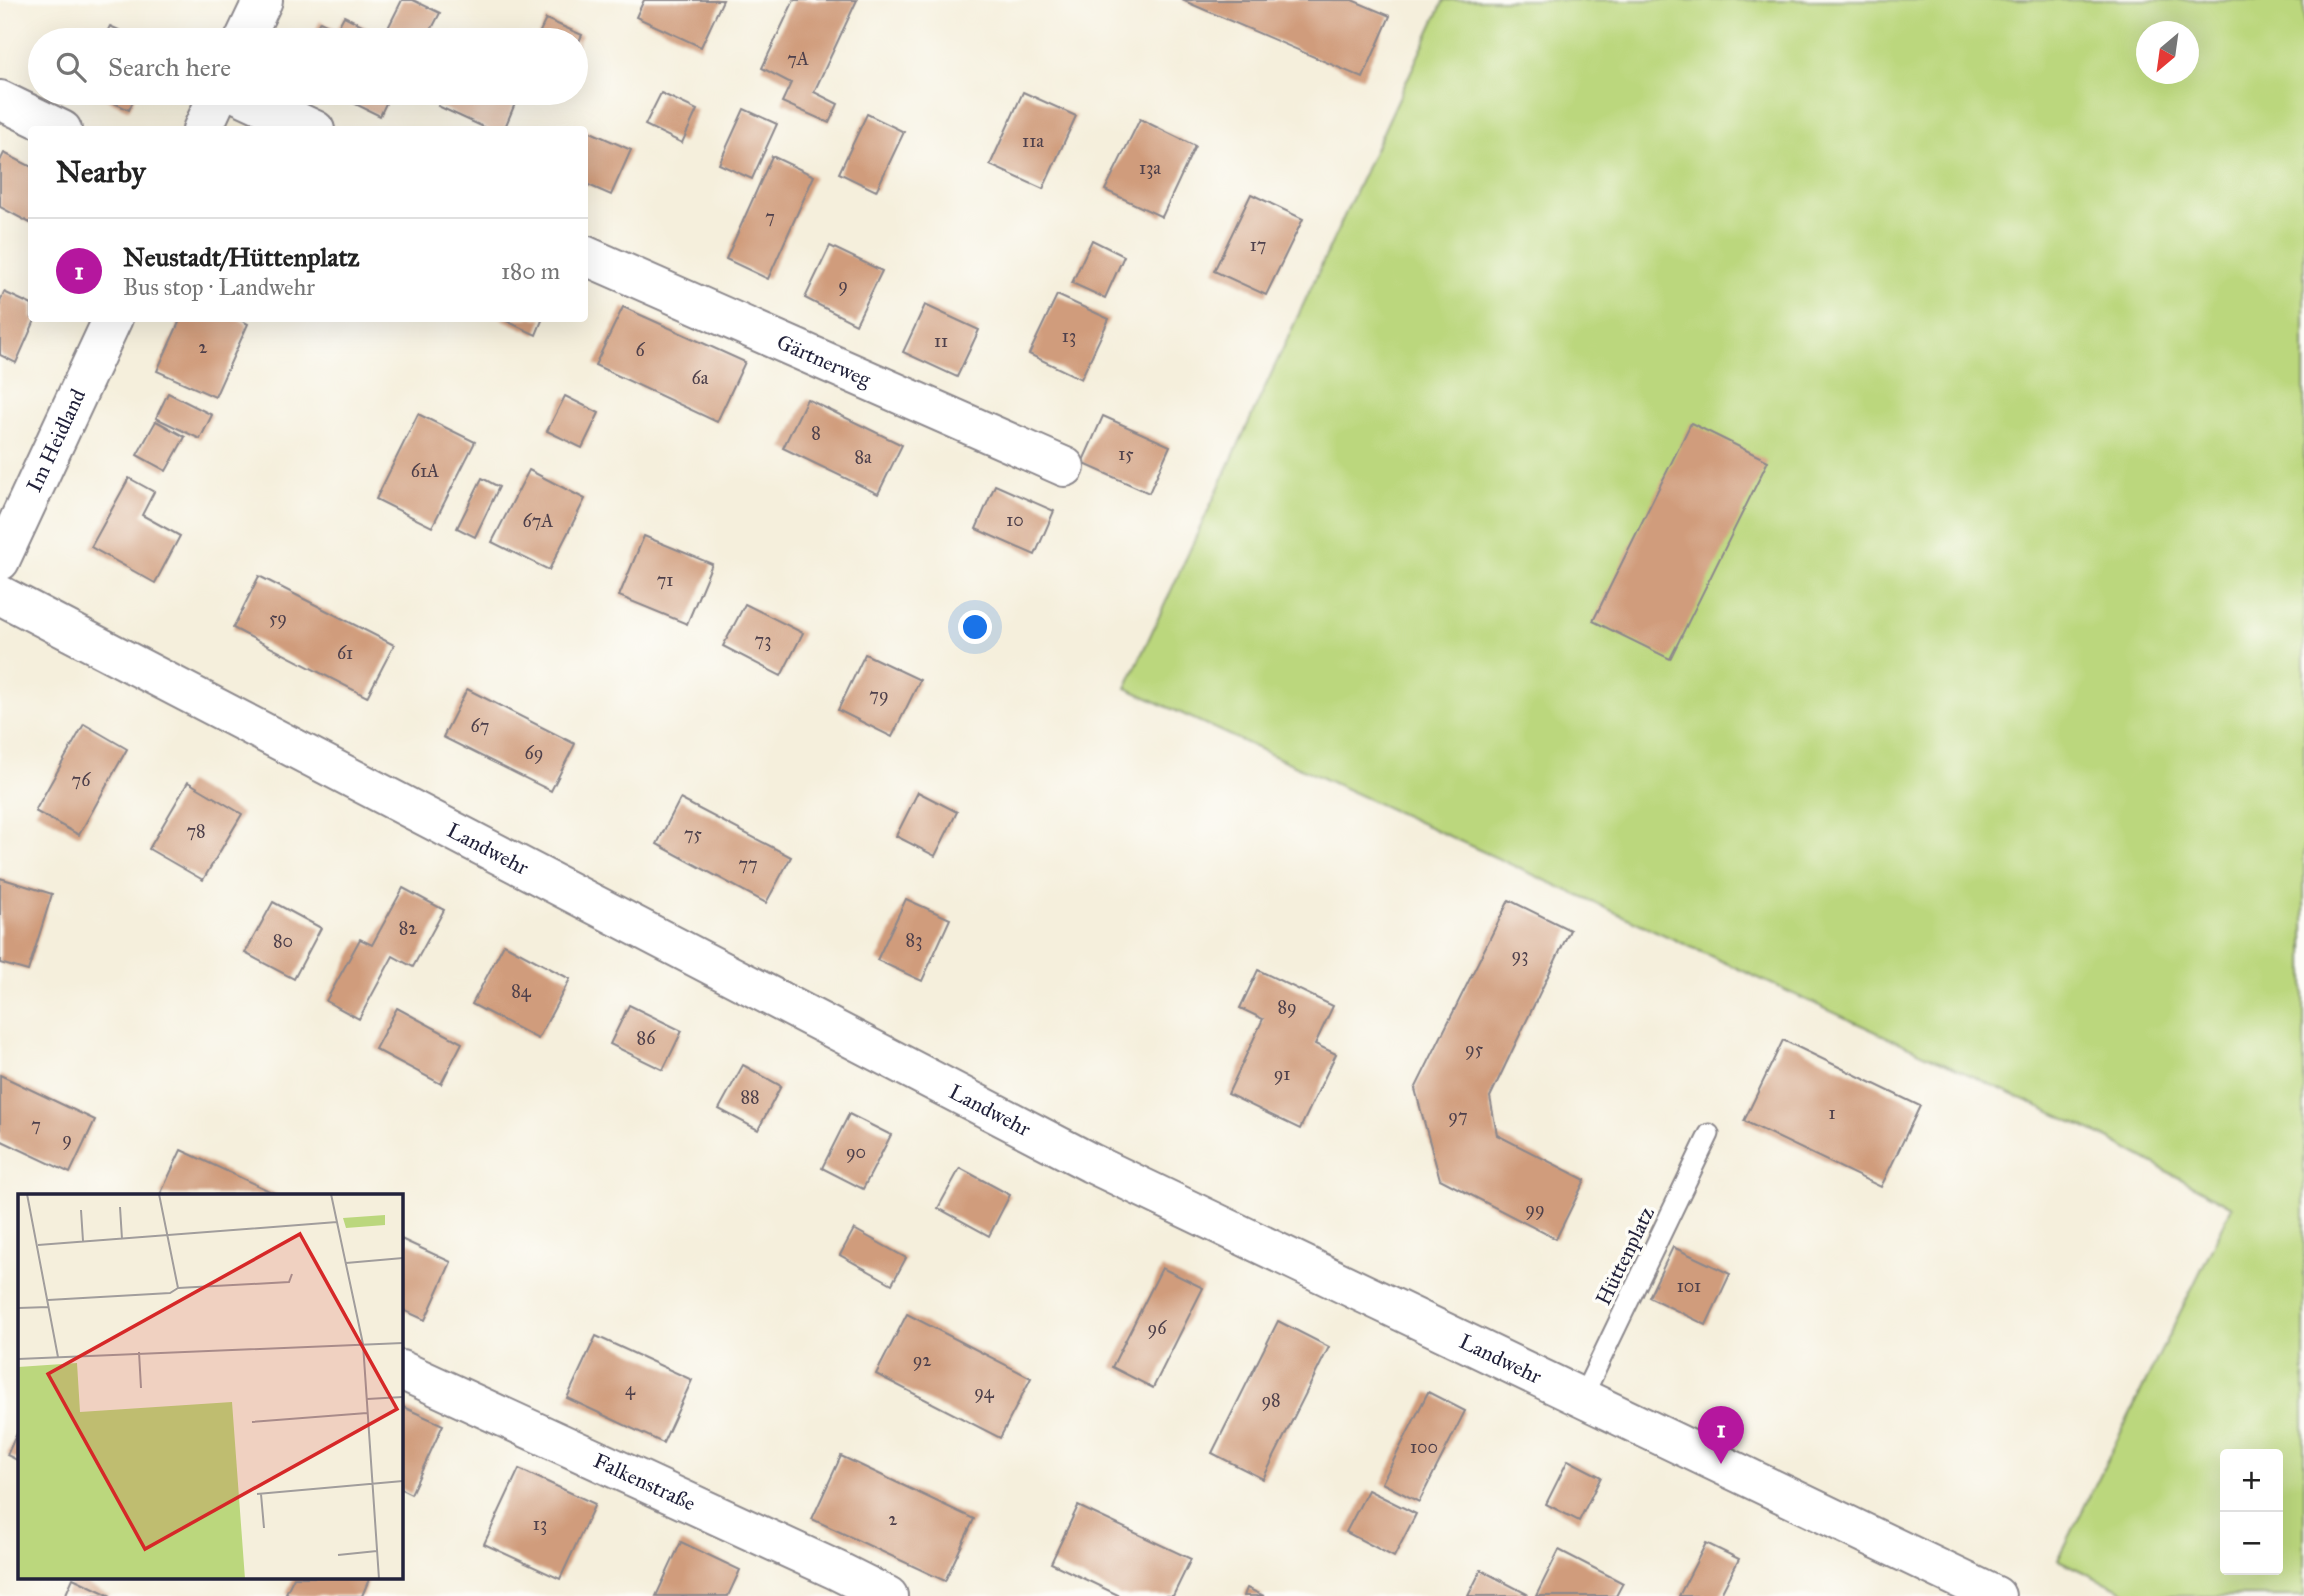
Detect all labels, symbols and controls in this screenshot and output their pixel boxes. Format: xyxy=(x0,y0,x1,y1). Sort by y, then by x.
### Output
north arrow xyxy=(2136,21,2199,84)
search box xyxy=(28,28,588,105)
icon: search xyxy=(52,48,90,86)
house number: 7A xyxy=(787,48,809,70)
text: Search here xyxy=(108,51,231,83)
house number: 11a xyxy=(1022,130,1044,152)
text: Nearby xyxy=(56,154,146,190)
house number: 13a xyxy=(1139,157,1161,179)
house number: 7 xyxy=(765,206,775,228)
house number: 17 xyxy=(1250,234,1266,256)
text: Neustadt/Hüttenplatz xyxy=(123,241,360,273)
text: 1 xyxy=(74,257,84,285)
text: 180 m xyxy=(501,257,560,285)
text: Bus stop · Landwehr xyxy=(123,273,315,301)
house number: 9 xyxy=(838,274,848,296)
house number: 13 xyxy=(1062,325,1076,347)
street label: Gärtnerweg xyxy=(773,329,875,393)
house number: 11 xyxy=(934,330,948,352)
house number: 2 xyxy=(199,336,208,358)
house number: 6 xyxy=(635,339,645,361)
house number: 6a xyxy=(692,367,709,389)
street label: Im Heidland xyxy=(21,384,91,496)
house number: 8 xyxy=(811,422,821,444)
house number: 15 xyxy=(1118,443,1134,465)
house number: 8a xyxy=(854,446,872,468)
house number: 61A xyxy=(411,460,439,482)
house number: 10 xyxy=(1006,509,1024,531)
house number: 67A xyxy=(523,510,553,532)
house number: 71 xyxy=(657,569,673,591)
house number: 59 xyxy=(269,607,287,629)
your location xyxy=(958,610,992,644)
house number: 73 xyxy=(755,629,771,651)
house number: 61 xyxy=(337,642,353,664)
house number: 79 xyxy=(869,684,889,706)
house number: 67 xyxy=(471,715,489,737)
house number: 69 xyxy=(525,742,543,764)
house number: 76 xyxy=(72,769,91,791)
street label: Landwehr xyxy=(443,817,533,881)
house number: 78 xyxy=(186,820,206,842)
house number: 75 xyxy=(684,823,703,845)
house number: 77 xyxy=(738,853,758,875)
house number: 82 xyxy=(399,917,417,939)
house number: 83 xyxy=(906,929,922,951)
house number: 80 xyxy=(273,930,293,952)
house number: 93 xyxy=(1512,944,1528,966)
house number: 84 xyxy=(511,980,532,1002)
house number: 89 xyxy=(1277,996,1297,1018)
house number: 86 xyxy=(637,1027,656,1049)
house number: 95 xyxy=(1465,1038,1484,1060)
house number: 91 xyxy=(1274,1063,1290,1085)
street label: Landwehr xyxy=(945,1078,1035,1142)
house number: 88 xyxy=(740,1086,760,1108)
house number: 1 xyxy=(1828,1102,1836,1124)
house number: 97 xyxy=(1448,1105,1468,1127)
house number: 7 xyxy=(31,1114,41,1136)
house number: 9 xyxy=(62,1128,72,1150)
house number: 90 xyxy=(846,1141,866,1163)
inset map xyxy=(18,1194,402,1578)
house number: 99 xyxy=(1525,1198,1545,1220)
street label: Hüttenplatz xyxy=(1590,1202,1660,1309)
house number: 101 xyxy=(1677,1275,1701,1297)
house number: 96 xyxy=(1148,1317,1167,1339)
street label: Landwehr xyxy=(1455,1328,1546,1390)
house number: 92 xyxy=(913,1349,931,1371)
house number: 4 xyxy=(625,1378,636,1400)
house number: 94 xyxy=(974,1381,995,1403)
house number: 98 xyxy=(1261,1389,1281,1411)
pin: 1 xyxy=(1698,1406,1744,1464)
house number: 100 xyxy=(1410,1436,1438,1458)
street label: Falkenstraße xyxy=(590,1447,700,1517)
map controls xyxy=(2220,1449,2283,1575)
button: + xyxy=(2220,1449,2283,1512)
house number: 2 xyxy=(889,1508,898,1530)
button: − xyxy=(2220,1512,2283,1575)
house number: 13 xyxy=(533,1513,547,1535)

